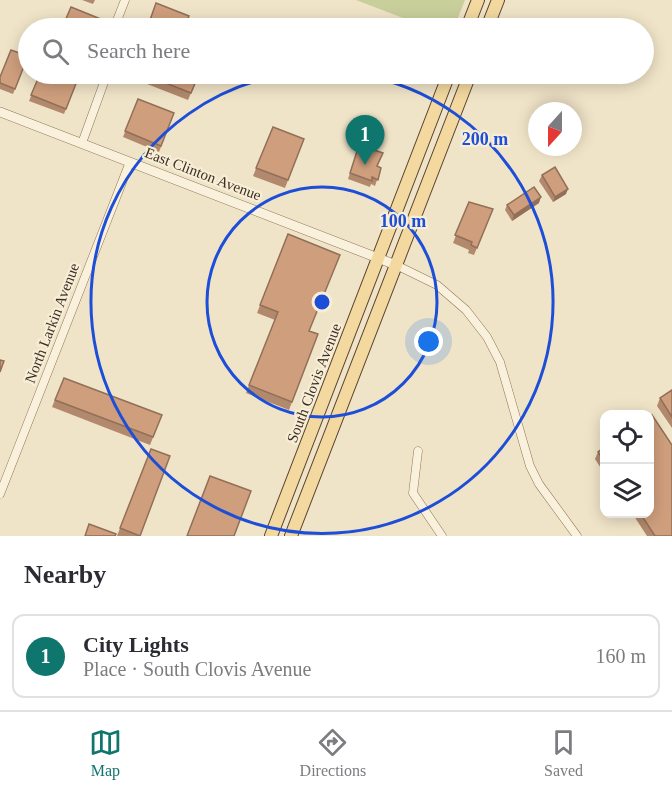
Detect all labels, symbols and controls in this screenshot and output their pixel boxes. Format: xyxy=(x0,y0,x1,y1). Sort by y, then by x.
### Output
search box xyxy=(18,18,654,84)
icon: search xyxy=(39,35,72,68)
text: Search here xyxy=(87,38,190,63)
north arrow xyxy=(528,102,582,156)
pin: 1 xyxy=(346,116,385,165)
text: 200 m xyxy=(462,129,508,149)
street label: East Clinton Avenue xyxy=(143,144,264,204)
text: 100 m xyxy=(380,211,426,231)
street label: North Larkin Avenue xyxy=(22,260,82,385)
centre of rings xyxy=(312,292,332,312)
street label: South Clovis Avenue xyxy=(284,321,344,445)
your location xyxy=(414,327,443,356)
map controls xyxy=(600,410,654,518)
button: locate xyxy=(600,410,654,464)
button: layers xyxy=(600,464,654,518)
text: Nearby xyxy=(24,560,106,589)
text: City Lights xyxy=(83,632,189,657)
text: 1 xyxy=(41,645,51,667)
text: 160 m xyxy=(595,645,646,667)
text: Place · South Clovis Avenue xyxy=(83,658,312,680)
tab: Map xyxy=(89,726,122,780)
tab: Directions xyxy=(300,726,366,780)
tab: Saved xyxy=(544,726,583,780)

